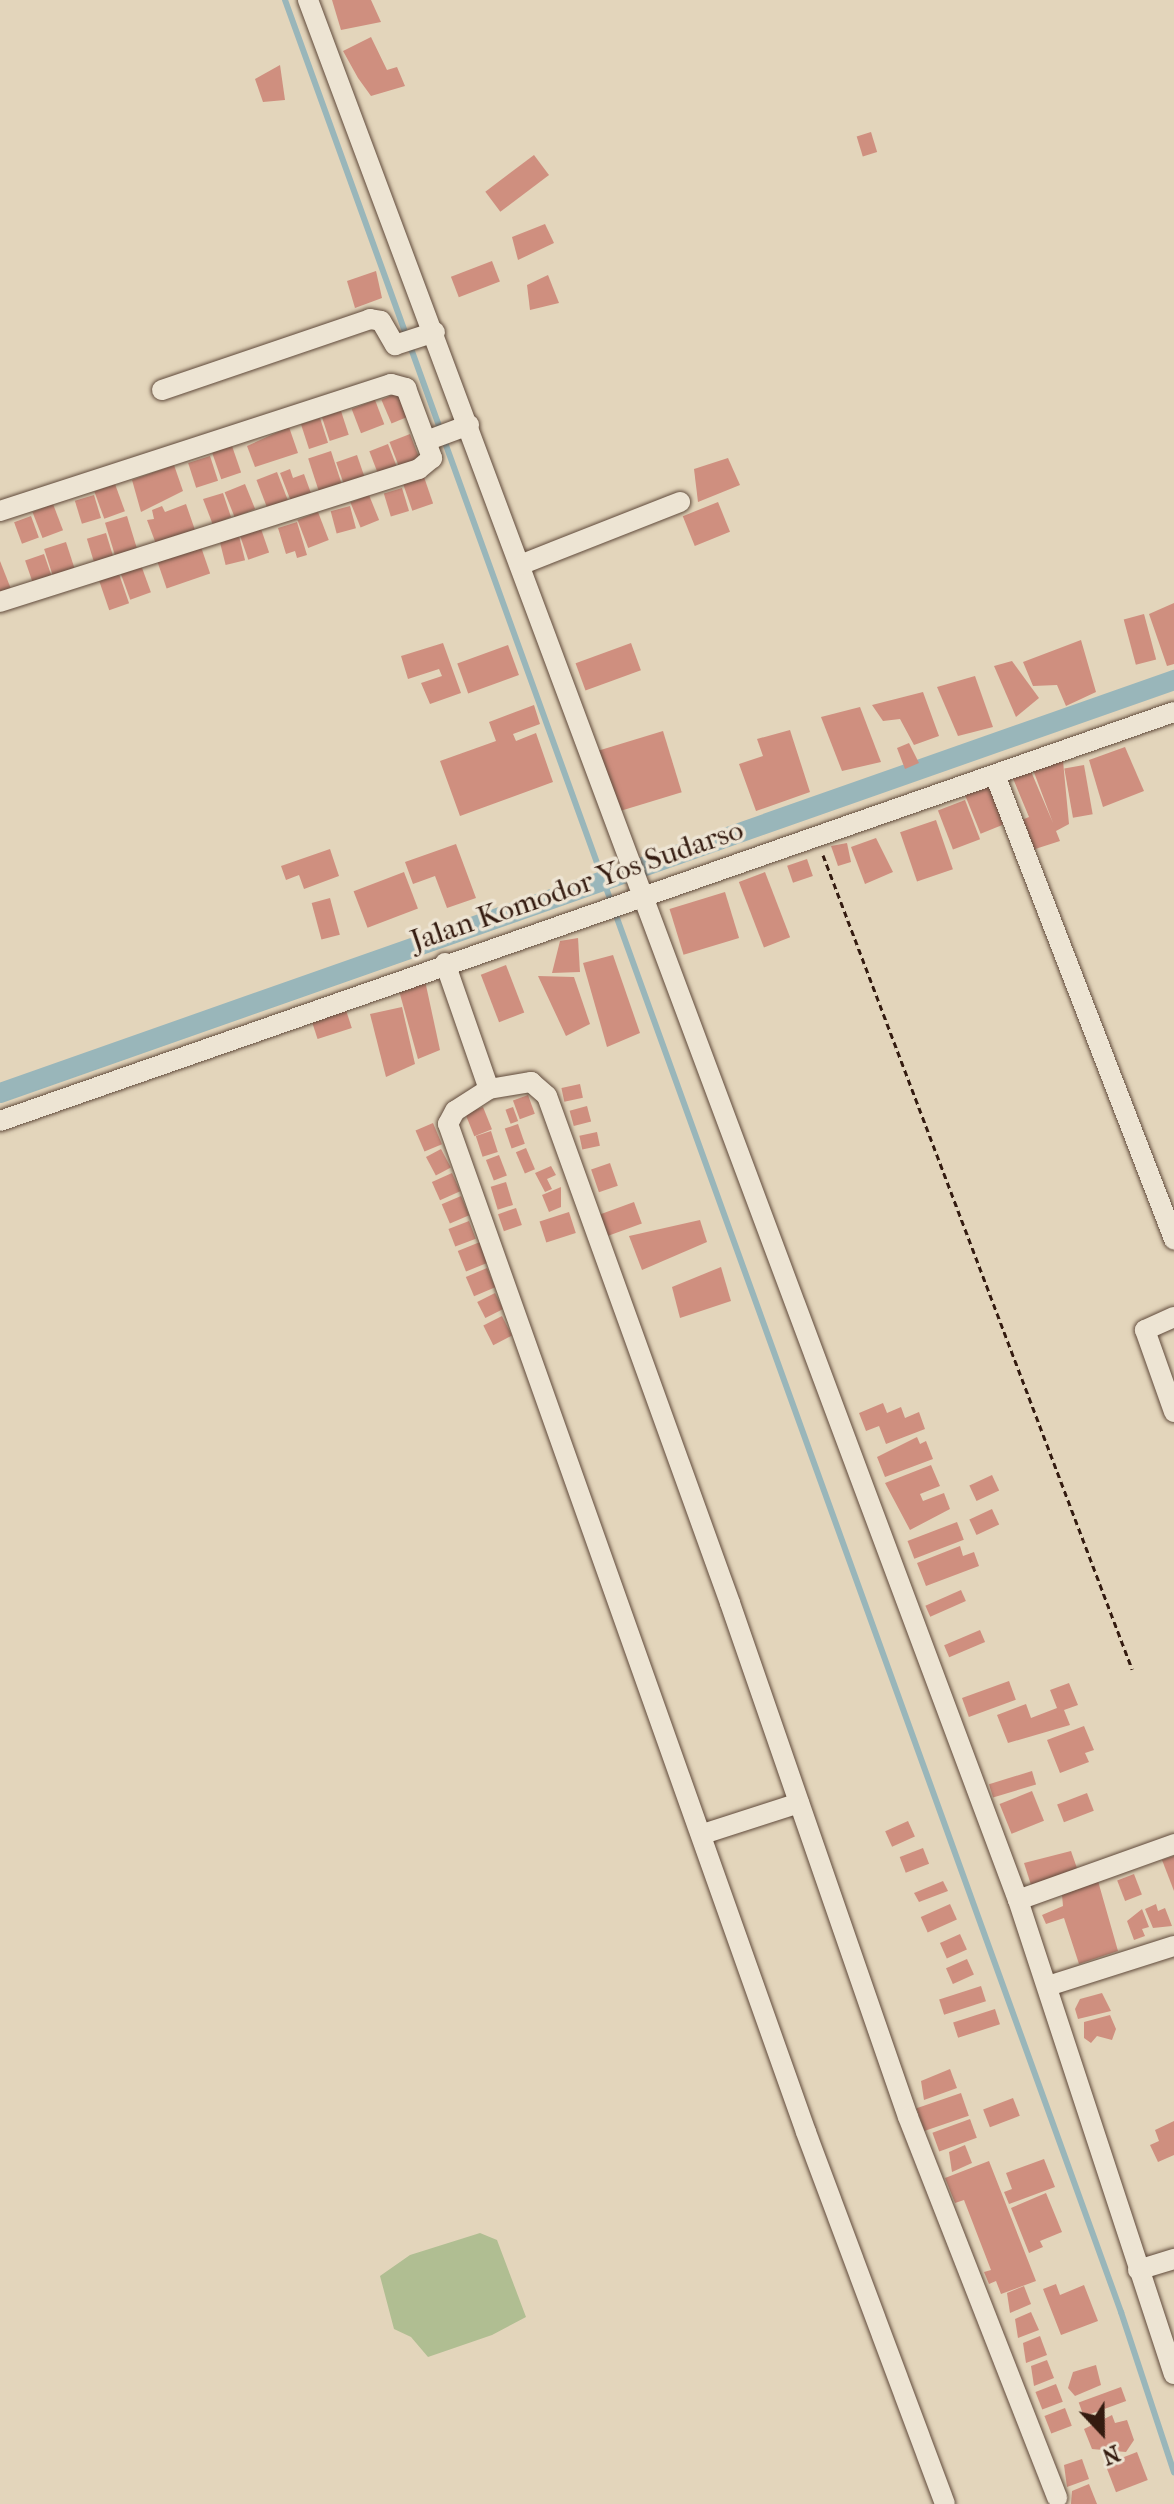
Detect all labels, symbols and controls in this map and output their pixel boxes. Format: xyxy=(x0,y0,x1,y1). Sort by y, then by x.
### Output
street label: Jalan Komodor Yos Sudarso xyxy=(406,812,748,960)
north arrow xyxy=(1062,2392,1142,2472)
text: N xyxy=(1098,2439,1124,2469)

